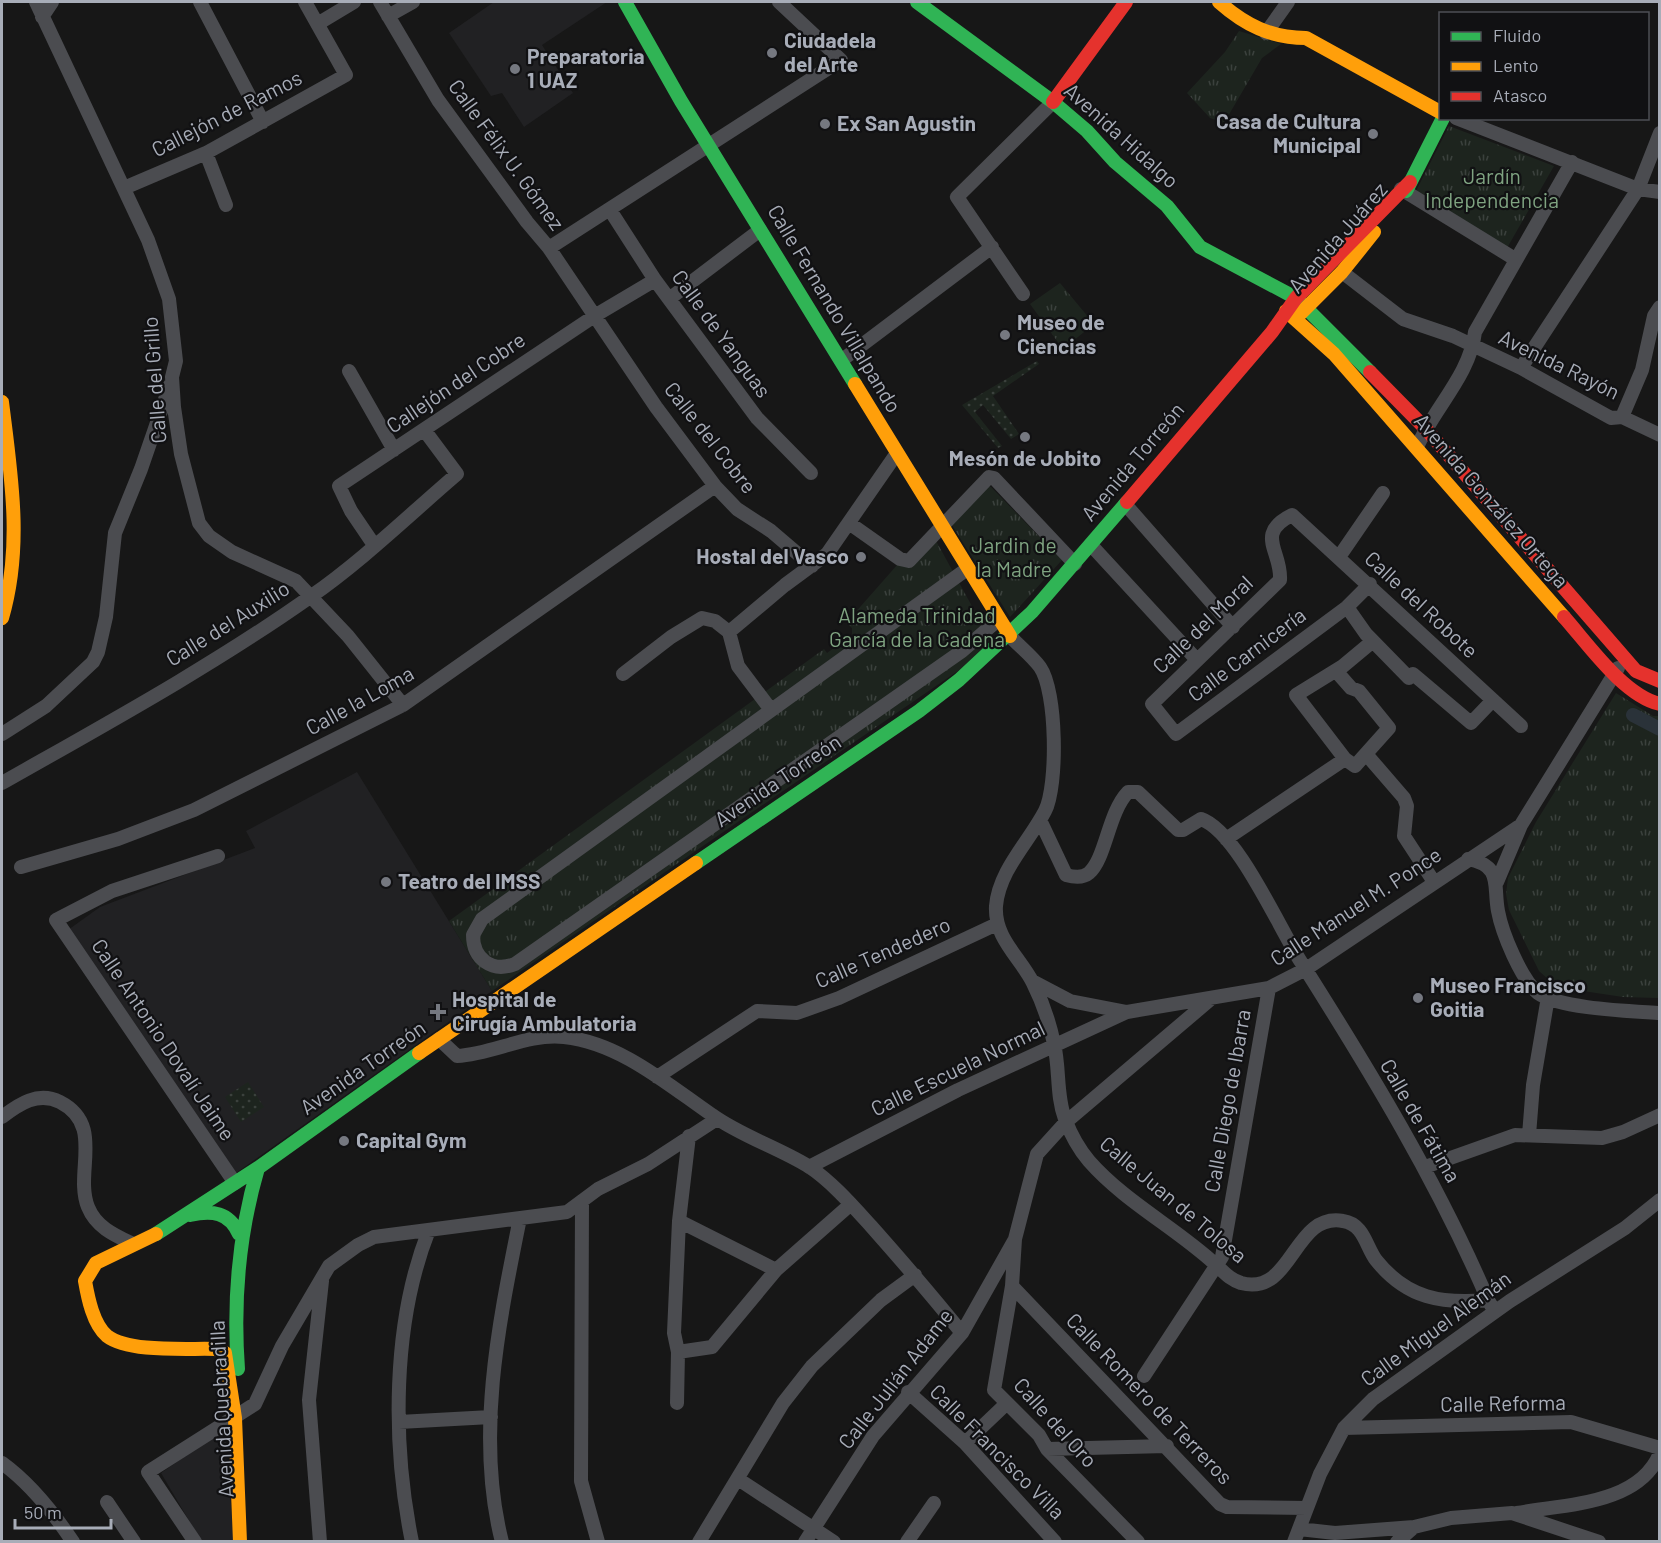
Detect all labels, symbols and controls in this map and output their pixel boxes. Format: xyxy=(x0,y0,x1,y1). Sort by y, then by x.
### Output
legend xyxy=(1439,12,1649,120)
text: Fluido xyxy=(1493,24,1541,46)
place label: Ciudadela del Arte xyxy=(784,27,876,76)
place label: Preparatoria 1 UAZ xyxy=(527,43,645,92)
marker: Ciudadela del Arte xyxy=(765,46,779,60)
text: Lento xyxy=(1493,54,1539,76)
marker: Preparatoria 1 UAZ xyxy=(508,62,522,76)
street label: Callejón de Ramos xyxy=(147,64,306,161)
street label: Calle Félix U. Gómez xyxy=(444,74,570,234)
street label: Avenida Hidalgo xyxy=(1060,77,1184,193)
text: Atasco xyxy=(1493,84,1547,106)
place label: Casa de Cultura Municipal xyxy=(1216,108,1361,157)
place label: Ex San Agustin xyxy=(837,110,976,135)
marker: Ex San Agustin xyxy=(818,117,832,131)
marker: Casa de Cultura Municipal xyxy=(1366,127,1380,141)
park label: Jardín Independencia xyxy=(1425,163,1559,212)
street label: Avenida Juárez xyxy=(1282,177,1392,297)
street label: Calle Fernando Villalpando xyxy=(763,200,907,417)
street label: Calle de Yanguas xyxy=(668,264,777,402)
place label: Museo de Ciencias xyxy=(1017,309,1105,358)
street label: Calle del Grillo xyxy=(137,316,170,444)
street label: Avenida Rayón xyxy=(1495,324,1624,404)
street label: Callejón del Cobre xyxy=(381,326,529,437)
marker: Museo de Ciencias xyxy=(998,328,1012,342)
street label: Calle del Cobre xyxy=(660,376,762,498)
street label: Avenida Torreón xyxy=(1075,397,1189,525)
street label: Avenida González Ortega xyxy=(1410,408,1575,592)
marker: Mesón de Jobito xyxy=(1018,430,1032,444)
place label: Mesón de Jobito xyxy=(949,445,1101,470)
park label: Jardin de la Madre xyxy=(971,532,1057,581)
place label: Hostal del Vasco xyxy=(696,543,849,568)
street label: Calle del Robote xyxy=(1360,545,1484,663)
marker: Hostal del Vasco xyxy=(854,550,868,564)
street label: Calle del Moral xyxy=(1147,570,1257,678)
street label: Calle del Auxilio xyxy=(161,575,294,671)
street label: Calle Carnicería xyxy=(1182,601,1310,706)
park label: Alameda Trinidad García de la Cadena xyxy=(829,602,1005,651)
street label: Calle la Loma xyxy=(301,660,418,740)
street label: Avenida Torreón xyxy=(709,728,845,831)
street label: Calle Manuel M. Ponce xyxy=(1265,841,1445,970)
place label: Teatro del IMSS xyxy=(398,868,541,893)
marker: Teatro del IMSS xyxy=(379,875,393,889)
street label: Calle Tendedero xyxy=(811,911,954,993)
street label: Calle Antonio Dovalí Jaime xyxy=(87,933,241,1145)
place label: Museo Francisco Goitia xyxy=(1430,972,1586,1021)
place label: Hospital de Cirugía Ambulatoria xyxy=(452,986,636,1035)
marker: Museo Francisco Goitia xyxy=(1411,991,1425,1005)
marker: Hospital de Cirugía Ambulatoria xyxy=(429,1003,447,1021)
street label: Calle Diego de Ibarra xyxy=(1198,1007,1255,1194)
street label: Avenida Torreón xyxy=(295,1014,429,1119)
street label: Calle Escuela Normal xyxy=(866,1015,1048,1121)
street label: Calle de Fátima xyxy=(1376,1054,1467,1186)
place label: Capital Gym xyxy=(356,1127,466,1152)
street label: Calle Juan de Tolosa xyxy=(1095,1130,1252,1268)
marker: Capital Gym xyxy=(337,1134,351,1148)
street label: Calle Miguel Alemán xyxy=(1355,1265,1515,1391)
street label: Calle Julián Adame xyxy=(832,1303,957,1453)
street label: Calle Romero de Terreros xyxy=(1062,1307,1238,1489)
street label: Avenida Quebradilla xyxy=(203,1320,238,1498)
street label: Calle del Oro xyxy=(1009,1372,1103,1472)
street label: Calle Francisco Villa xyxy=(925,1378,1071,1524)
street label: Calle Reforma xyxy=(1440,1389,1566,1416)
scale bar xyxy=(15,1492,111,1530)
text: 50 m xyxy=(24,1501,62,1523)

